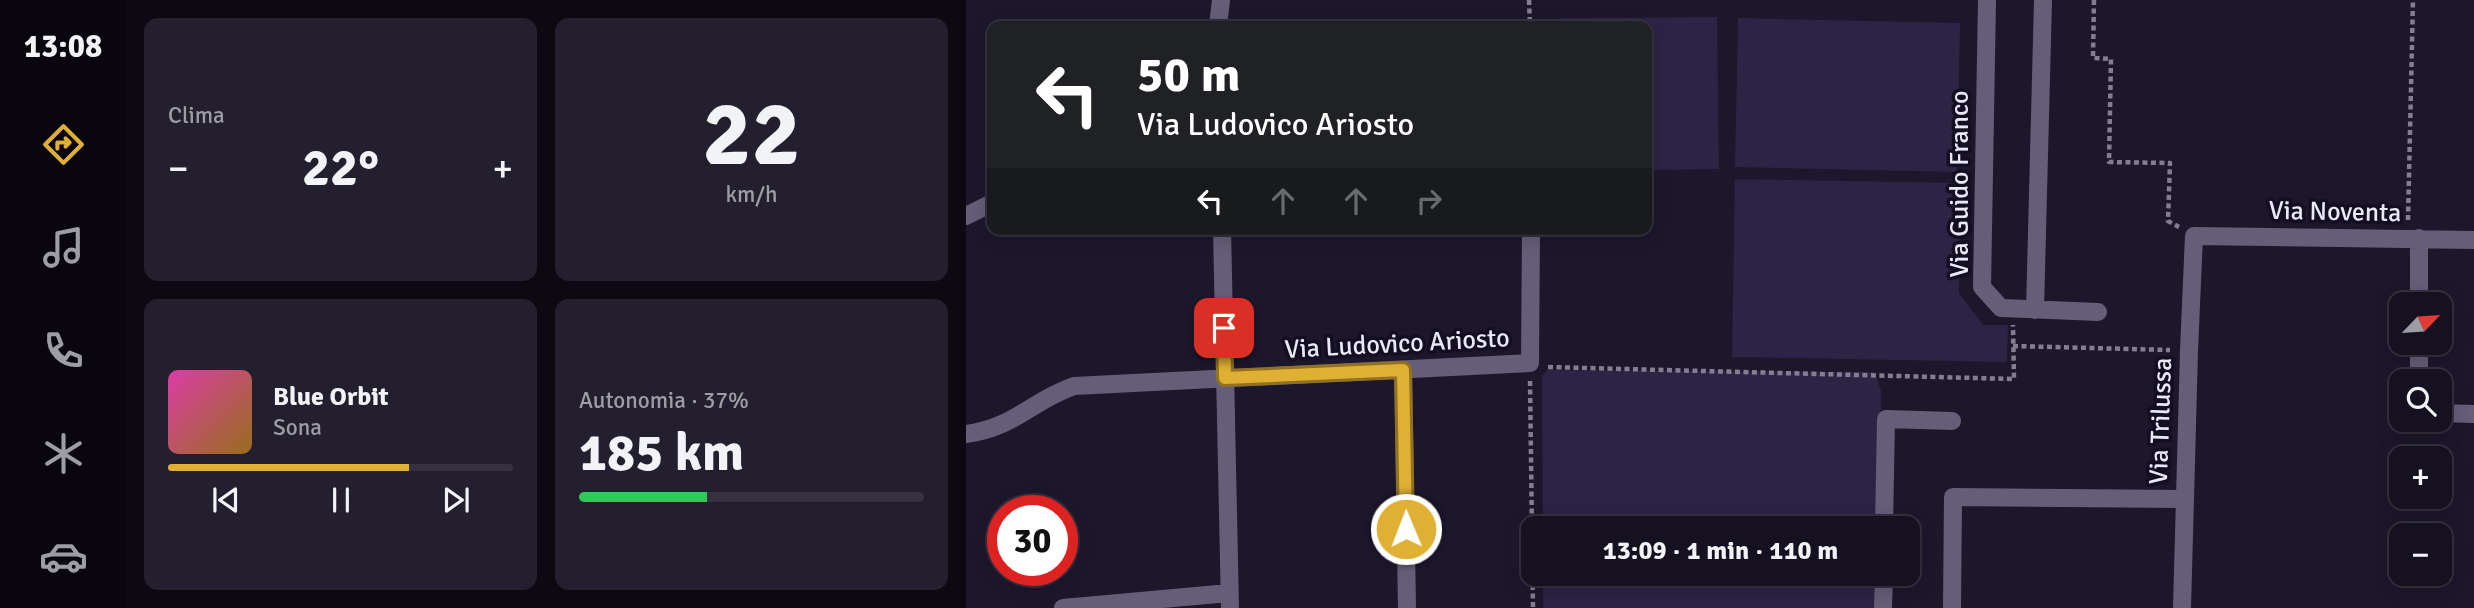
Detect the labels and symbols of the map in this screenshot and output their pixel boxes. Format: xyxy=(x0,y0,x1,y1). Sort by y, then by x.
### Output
street label: Via Guido Franco xyxy=(1944,90,1976,278)
street label: Via Noventa xyxy=(2268,195,2402,229)
north arrow xyxy=(2389,292,2452,355)
pin xyxy=(1194,298,1254,358)
street label: Via Ludovico Ariosto xyxy=(1284,322,1510,366)
street label: Via Trilussa xyxy=(2143,357,2179,485)
position arrow xyxy=(1369,492,1443,566)
speed limit sign: 30 xyxy=(987,495,1078,586)

